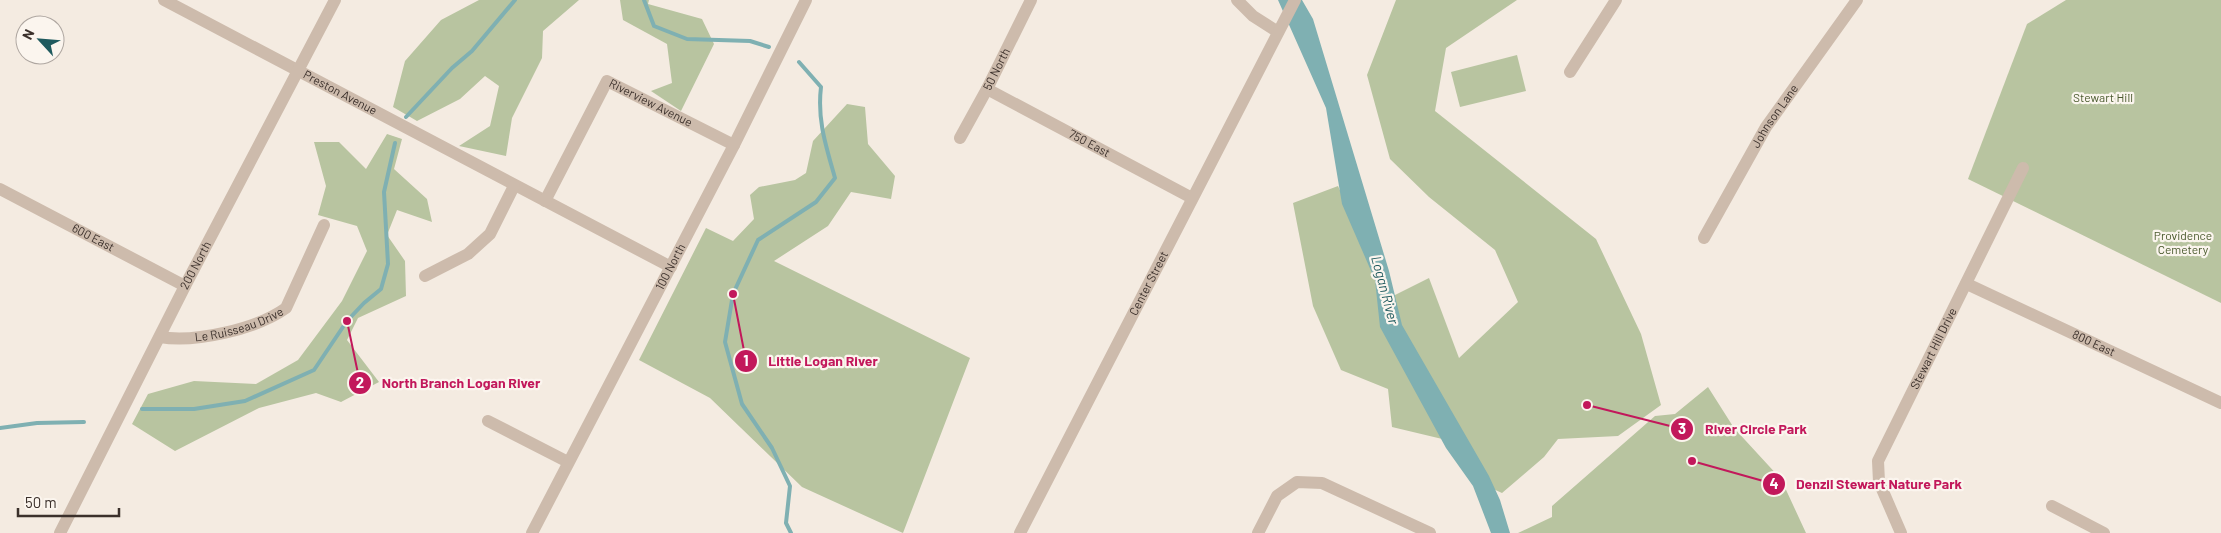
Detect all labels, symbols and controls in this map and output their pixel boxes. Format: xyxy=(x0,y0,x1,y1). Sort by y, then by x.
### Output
north arrow xyxy=(15,15,65,65)
text: N xyxy=(18,26,38,42)
street label: 50 North xyxy=(980,45,1012,92)
street label: Preston Avenue xyxy=(301,67,380,117)
street label: Riverview Avenue xyxy=(607,75,695,129)
street label: Johnson Lane xyxy=(1748,81,1800,150)
park label: Stewart Hill xyxy=(2073,90,2133,104)
street label: 750 East xyxy=(1067,126,1113,159)
street label: 600 East xyxy=(70,220,117,254)
park label: Providence Cemetery xyxy=(2154,228,2212,256)
street label: 200 North xyxy=(176,239,213,291)
street label: 100 North xyxy=(652,241,687,292)
street label: Center Street xyxy=(1126,248,1170,317)
water label: Logan River xyxy=(1368,254,1403,327)
street label: Le Ruisseau Drive xyxy=(194,304,285,344)
street label: Stewart Hill Drive xyxy=(1907,305,1959,391)
street label: 800 East xyxy=(2071,326,2118,359)
callout: Little Logan River xyxy=(733,347,888,376)
text: 1 xyxy=(743,351,749,369)
text: Little Logan River xyxy=(768,352,878,369)
callout: North Branch Logan River xyxy=(347,369,551,398)
text: 2 xyxy=(356,373,364,391)
text: North Branch Logan River xyxy=(382,374,541,391)
callout: River Circle Park xyxy=(1670,415,1817,444)
text: 3 xyxy=(1678,419,1686,437)
text: River Circle Park xyxy=(1705,420,1807,437)
callout: Denzil Stewart Nature Park xyxy=(1761,470,1972,499)
text: 4 xyxy=(1769,474,1779,492)
text: Denzil Stewart Nature Park xyxy=(1796,475,1963,492)
scale bar xyxy=(18,486,119,518)
text: 50 m xyxy=(25,493,57,511)

